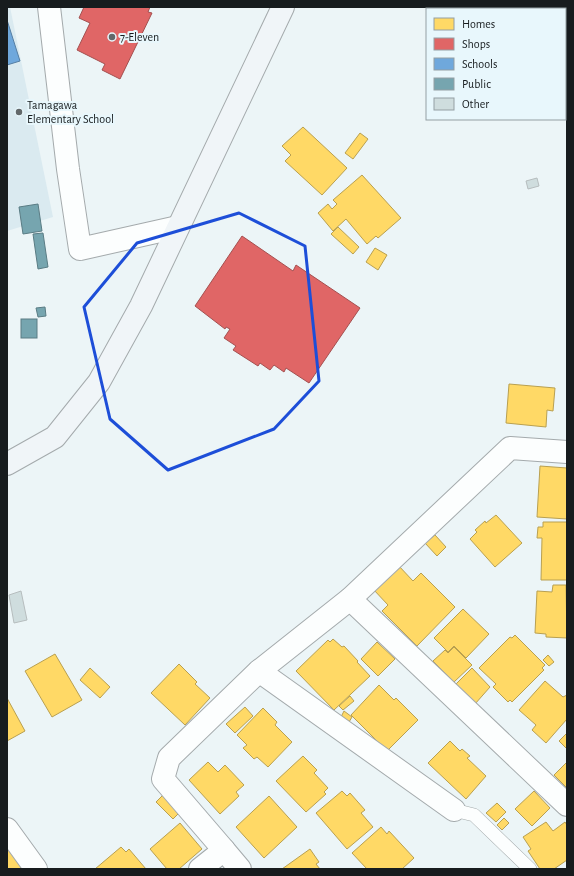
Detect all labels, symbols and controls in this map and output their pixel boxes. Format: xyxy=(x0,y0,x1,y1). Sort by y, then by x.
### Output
legend xyxy=(426,8,566,120)
text: Homes xyxy=(462,18,495,30)
place label: 7-Eleven xyxy=(120,31,159,43)
marker: 7-Eleven xyxy=(107,32,117,42)
text: Shops xyxy=(462,38,490,50)
text: Schools xyxy=(462,58,497,70)
text: Public xyxy=(462,78,491,90)
text: Other xyxy=(462,98,489,110)
place label: Tamagawa Elementary School xyxy=(27,99,114,126)
marker: Tamagawa Elementary School xyxy=(14,107,24,117)

